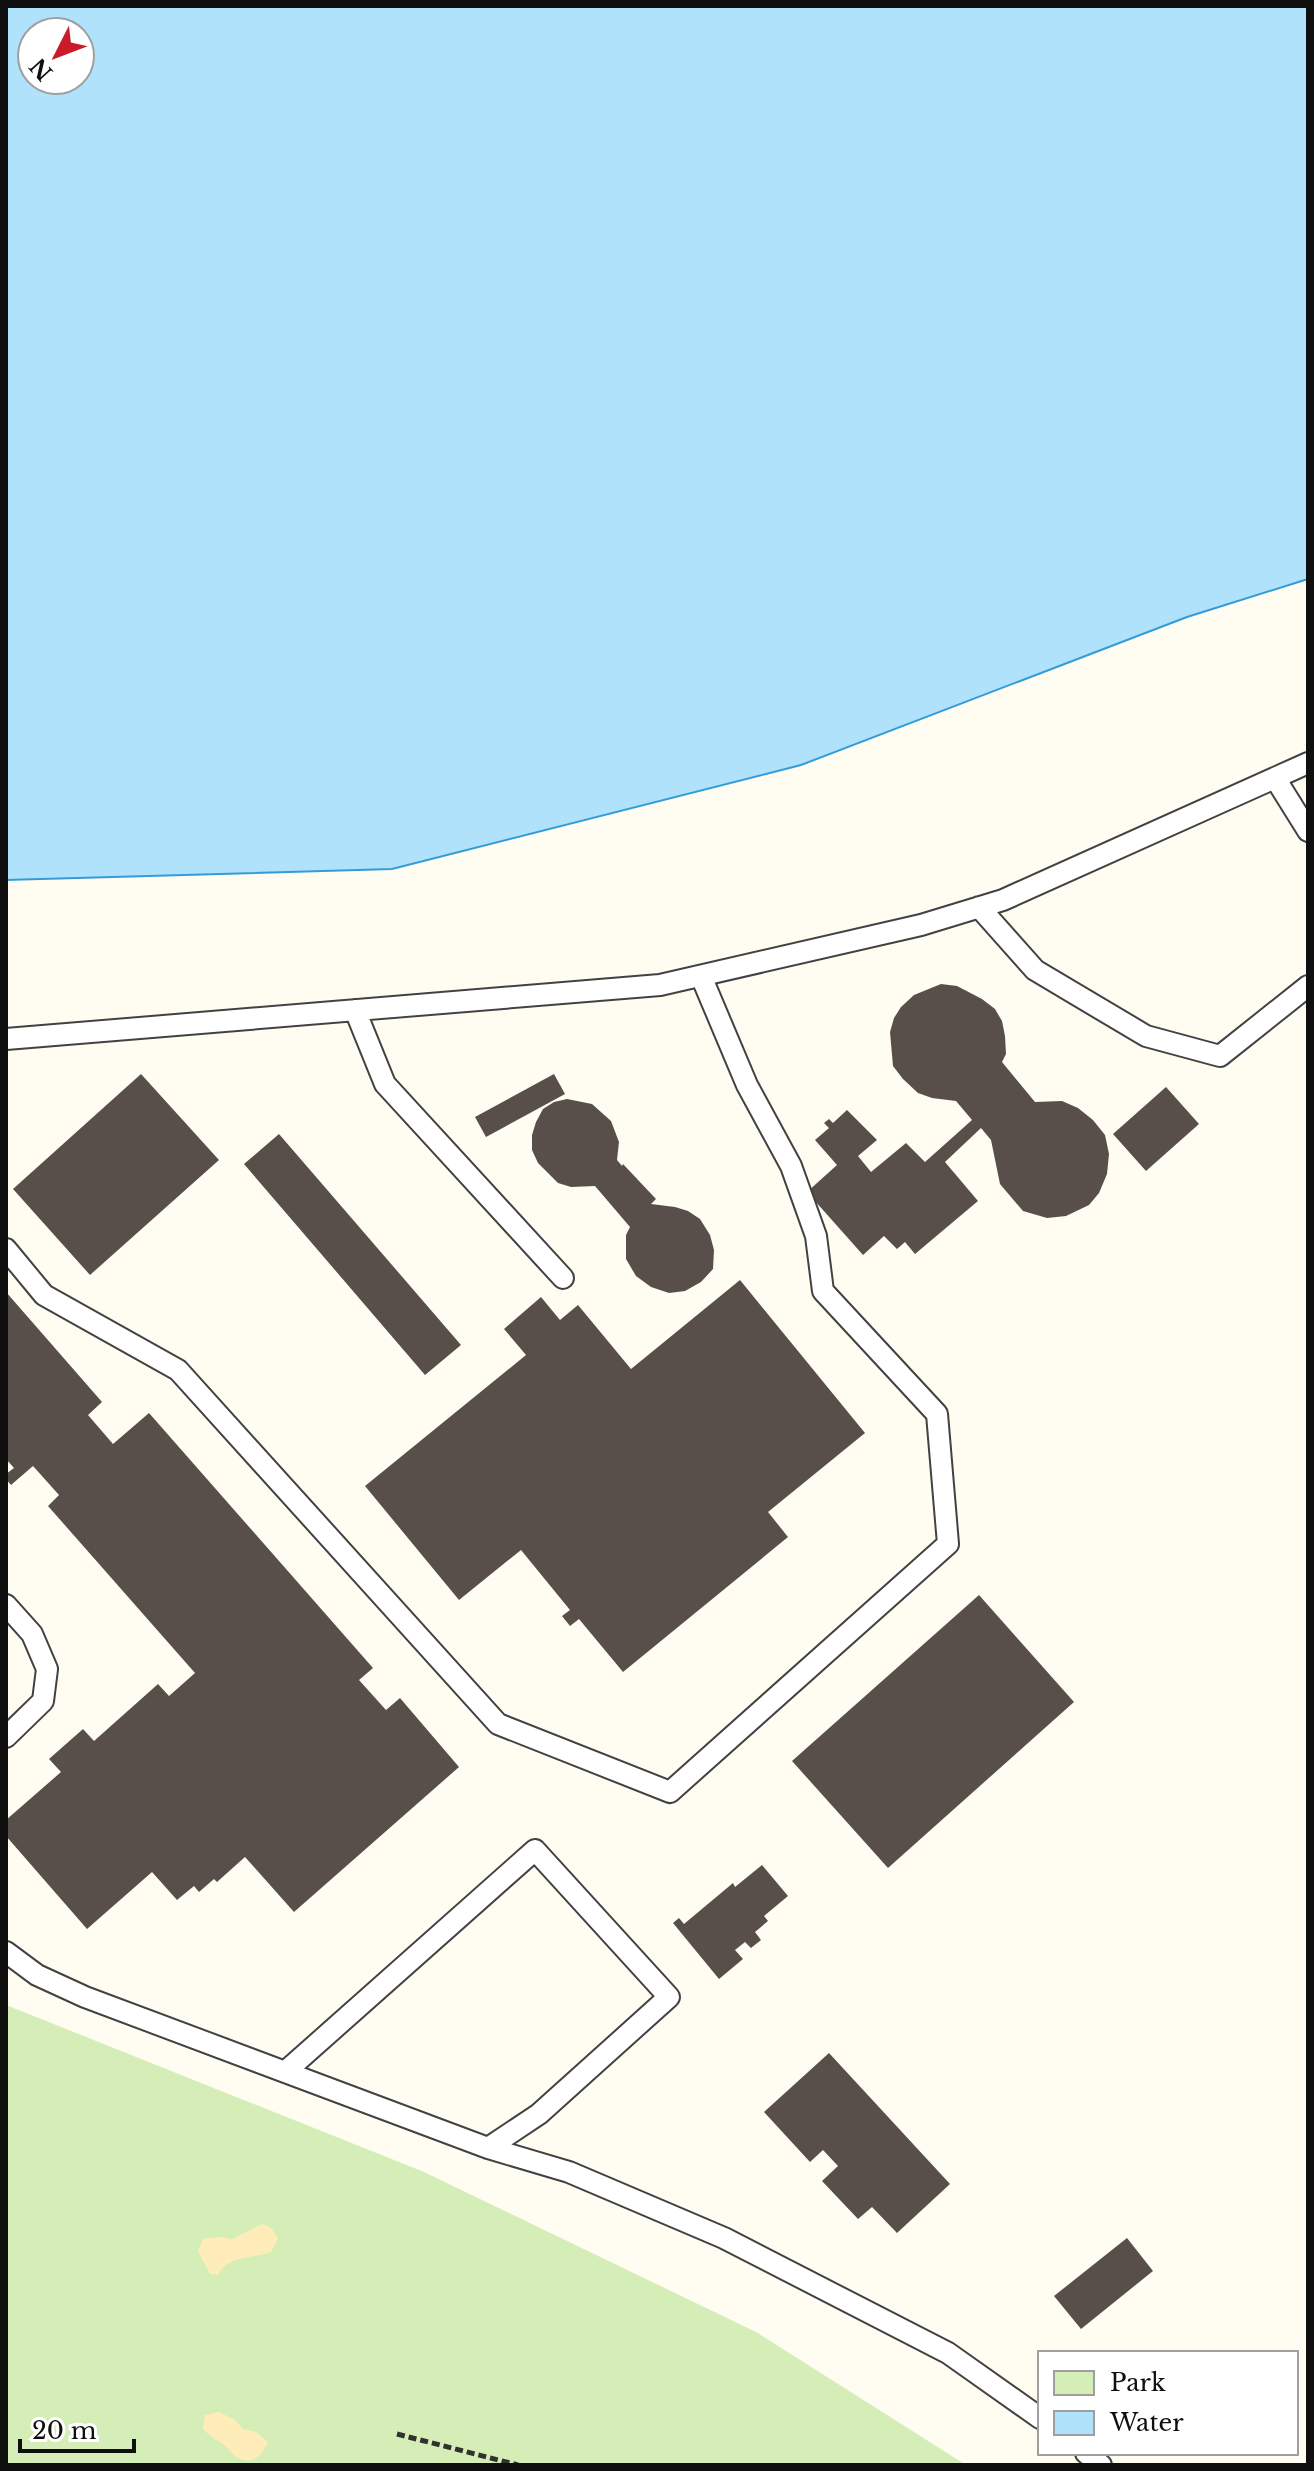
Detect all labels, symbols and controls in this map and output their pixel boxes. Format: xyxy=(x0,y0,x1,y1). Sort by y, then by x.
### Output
north arrow xyxy=(16,16,96,96)
text: N xyxy=(24,52,58,86)
legend xyxy=(1038,2351,1298,2455)
text: Park xyxy=(1110,2368,1166,2397)
scale bar xyxy=(20,2403,134,2453)
text: Water xyxy=(1109,2408,1184,2437)
text: 20 m xyxy=(32,2416,97,2445)

